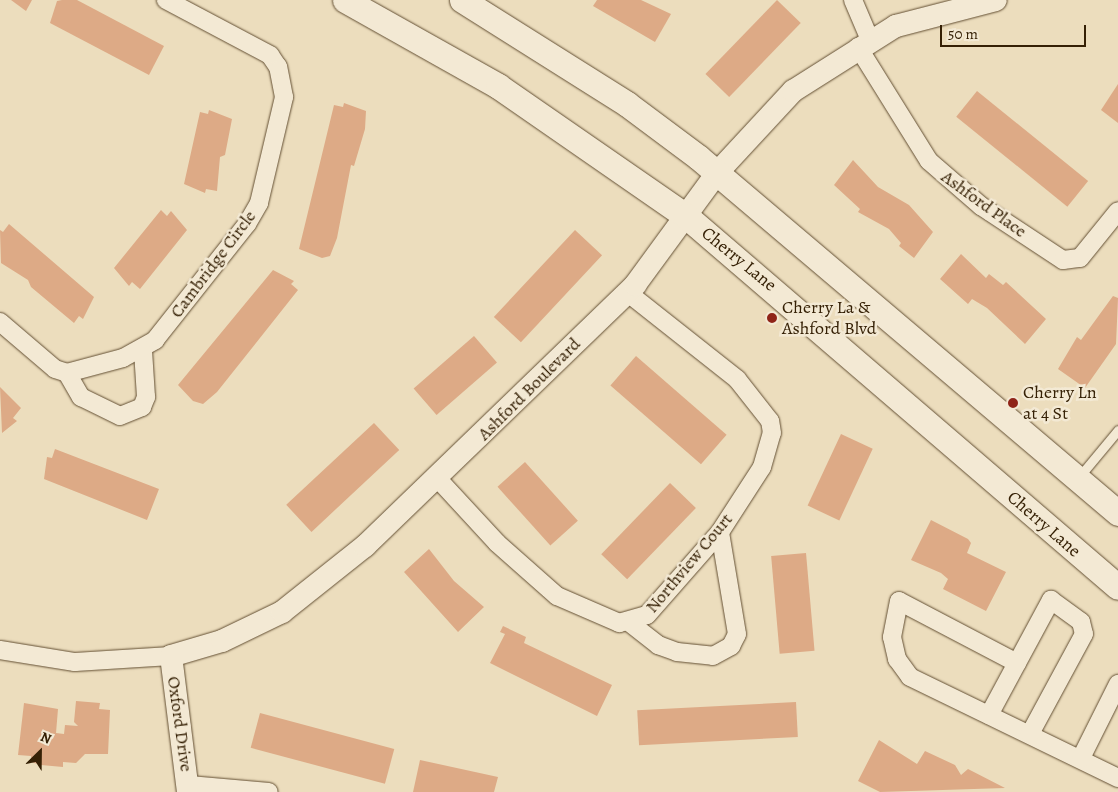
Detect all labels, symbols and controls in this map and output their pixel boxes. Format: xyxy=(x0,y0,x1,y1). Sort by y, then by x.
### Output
scale bar xyxy=(943,15,1089,47)
text: 50 m xyxy=(948,24,978,44)
street label: Ashford Place xyxy=(937,166,1031,242)
street label: Cambridge Circle xyxy=(166,206,260,322)
street label: Cherry Lane xyxy=(697,222,781,296)
place label: Cherry La & Ashford Blvd xyxy=(782,297,876,340)
marker: Cherry La & Ashford Blvd xyxy=(766,312,778,324)
street label: Ashford Boulevard xyxy=(473,333,585,445)
place label: Cherry Ln at 4 St xyxy=(1023,382,1097,424)
marker: Cherry Ln at 4 St xyxy=(1007,397,1019,409)
street label: Cherry Lane xyxy=(1003,486,1085,562)
street label: Northview Court xyxy=(641,509,737,617)
street label: Oxford Drive xyxy=(163,675,197,773)
north arrow xyxy=(15,727,65,777)
text: N xyxy=(38,727,54,748)

